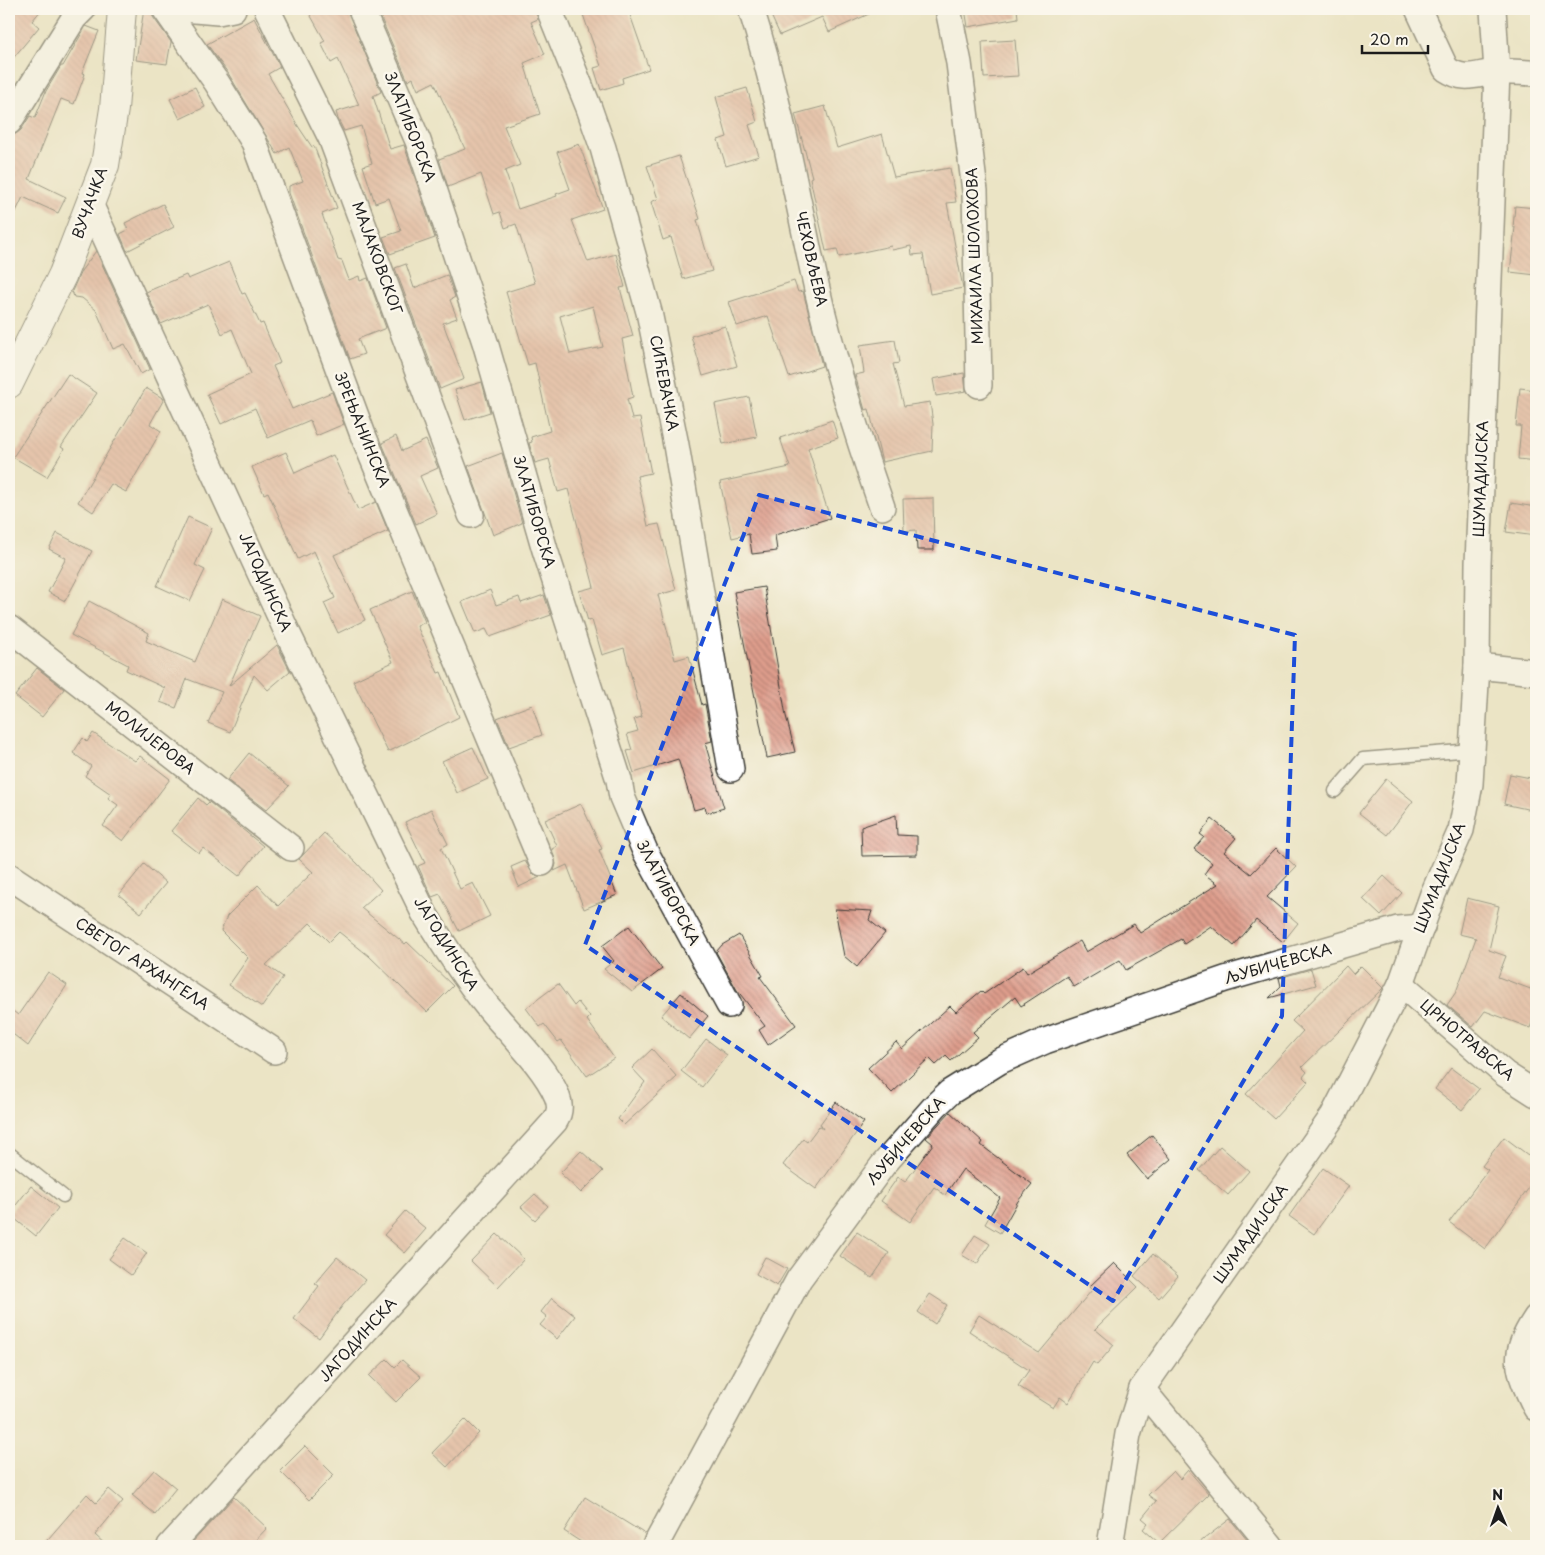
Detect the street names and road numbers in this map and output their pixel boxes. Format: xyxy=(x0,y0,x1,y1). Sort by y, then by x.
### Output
street label: ЗЛАТИБОРСКА xyxy=(380,68,443,185)
street label: ВУЧАЧКА xyxy=(65,163,112,241)
street label: МИХАИЛА ШОЛОХОВА xyxy=(959,167,988,345)
street label: МАЈАКОВСКОГ xyxy=(347,198,410,318)
street label: ЧЕХОВЉЕВА xyxy=(790,209,835,309)
street label: СИЋЕВАЧКА xyxy=(645,333,686,433)
street label: ЗРЕЊАНИНСКА xyxy=(330,368,397,491)
street label: ШУМАДИЈСКА xyxy=(1466,420,1493,538)
street label: ЗЛАТИБОРСКА xyxy=(508,453,562,571)
street label: ЈАГОДИНСКА xyxy=(234,528,299,635)
street label: МОЛИЈЕРОВА xyxy=(101,695,201,779)
street label: ШУМАДИЈСКА xyxy=(1407,819,1470,936)
street label: ЗЛАТИБОРСКА xyxy=(632,836,707,949)
street label: ЈАГОДИНСКА xyxy=(409,892,485,995)
street label: СВЕТОГ АРХАНГЕЛА xyxy=(71,911,214,1015)
street label: ЉУБИЧЕВСКА xyxy=(1221,936,1334,989)
street label: ЦРНОТРАВСКА xyxy=(1416,992,1520,1085)
street label: ЉУБИЧЕВСКА xyxy=(860,1091,950,1189)
street label: ШУМАДИЈСКА xyxy=(1207,1179,1293,1288)
street label: ЈАГОДИНСКА xyxy=(313,1292,401,1386)

